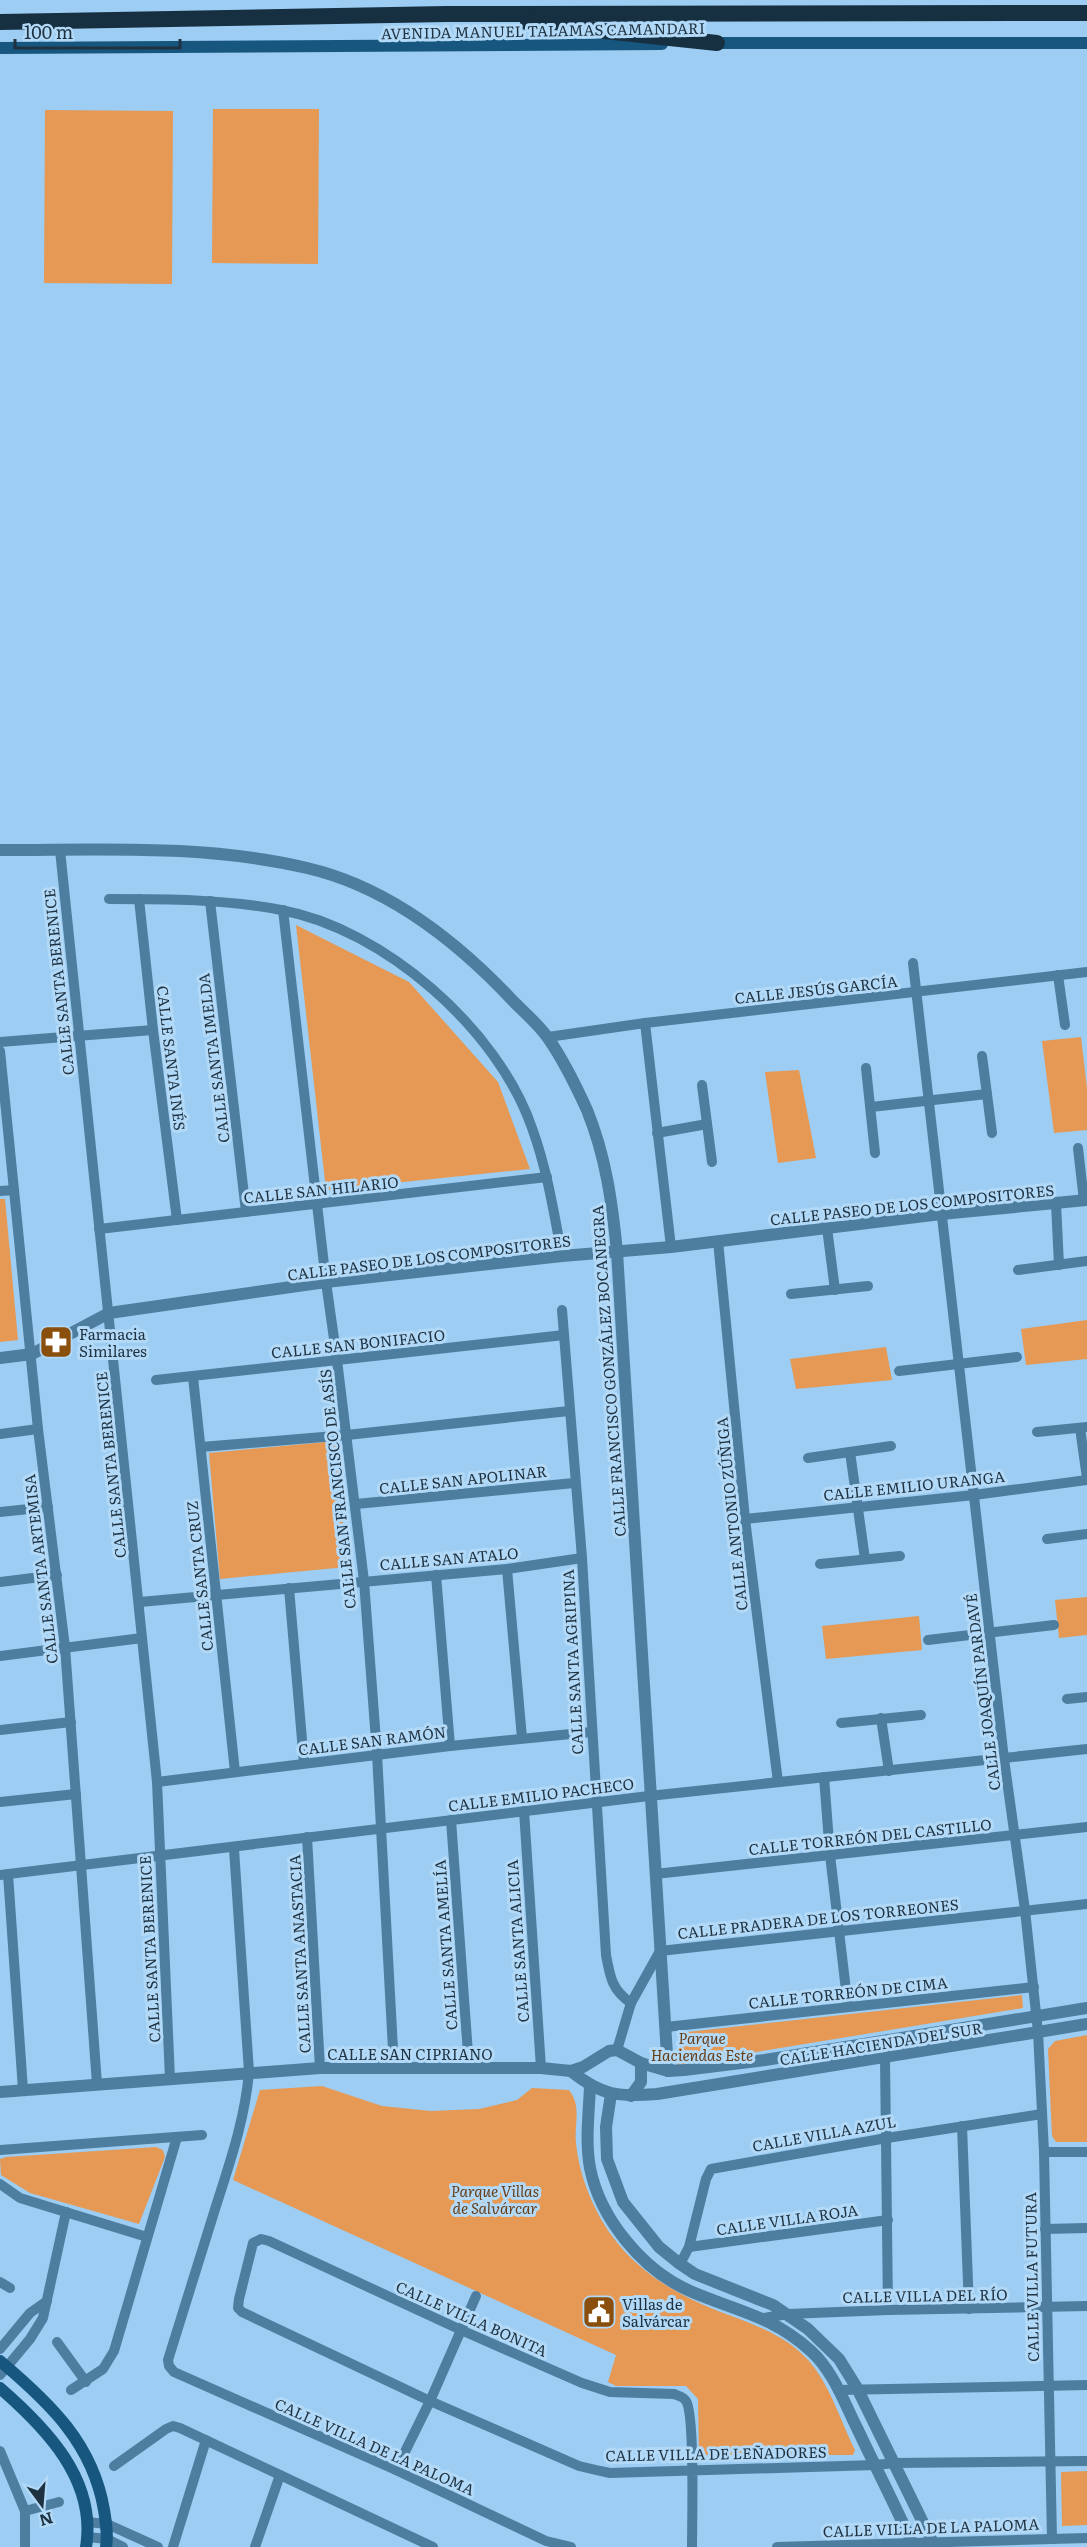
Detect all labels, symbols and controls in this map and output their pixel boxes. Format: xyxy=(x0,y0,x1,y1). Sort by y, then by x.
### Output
scale bar xyxy=(15,12,180,50)
street label: AVENIDA MANUEL TALAMAS CAMANDARI xyxy=(381,16,705,44)
text: 100 m xyxy=(24,18,73,45)
street label: CALLE SANTA BERENICE xyxy=(37,888,79,1076)
street label: CALLE JESÚS GARCÍA xyxy=(733,969,899,1009)
street label: CALLE SANTA IMELDA xyxy=(191,972,235,1144)
street label: CALLE SANTA INÉS xyxy=(152,984,192,1132)
street label: CALLE SAN HILARIO xyxy=(242,1169,400,1209)
street label: CALLE PASEO DE LOS COMPOSITORES xyxy=(769,1178,1055,1230)
street label: CALLE FRANCISCO GONZÁLEZ BOCANEGRA xyxy=(585,1204,631,1538)
street label: CALLE PASEO DE LOS COMPOSITORES xyxy=(286,1228,572,1286)
place label: Farmacia Similares xyxy=(79,1322,147,1362)
street label: CALLE SAN BONIFACIO xyxy=(270,1322,446,1364)
pharmacy icon: Farmacia Similares xyxy=(38,1324,74,1360)
street label: CALLE SAN FRANCISCO DE ASÍS xyxy=(313,1368,361,1610)
street label: CALLE SANTA BERENICE xyxy=(89,1371,131,1559)
street label: CALLE ANTONIO ZÚÑIGA xyxy=(709,1416,753,1612)
street label: CALLE SAN APOLINAR xyxy=(378,1459,548,1499)
street label: CALLE EMILIO URANGA xyxy=(822,1464,1006,1506)
street label: CALLE SANTA ARTEMISA xyxy=(17,1473,63,1665)
street label: CALLE SANTA CRUZ xyxy=(180,1500,218,1652)
street label: CALLE SAN ATALO xyxy=(379,1540,519,1576)
street label: CALLE SANTA AGRIPINA xyxy=(556,1569,588,1755)
street label: CALLE JOAQUÍN PARDAVÉ xyxy=(958,1592,1006,1792)
street label: CALLE SAN RAMÓN xyxy=(297,1720,447,1760)
street label: CALLE EMILIO PACHECO xyxy=(447,1771,635,1817)
street label: CALLE TORREÓN DEL CASTILLO xyxy=(747,1812,993,1860)
street label: CALLE SANTA ANASTACIA xyxy=(282,1854,316,2054)
street label: CALLE SANTA BERENICE xyxy=(133,1855,165,2043)
street label: CALLE SANTA AMELÍA xyxy=(428,1859,462,2031)
street label: CALLE SANTA ALICIA xyxy=(500,1859,534,2023)
street label: CALLE PRADERA DE LOS TORREONES xyxy=(676,1892,960,1944)
street label: CALLE TORREÓN DE CIMA xyxy=(747,1970,949,2014)
street label: CALLE HACIENDA DEL SUR xyxy=(778,2016,984,2070)
park label: Parque Haciendas Este xyxy=(651,2026,753,2066)
street label: CALLE SAN CIPRIANO xyxy=(327,2042,493,2065)
street label: CALLE VILLA AZUL xyxy=(750,2109,898,2157)
park label: Parque Villas de Salvárcar xyxy=(451,2179,539,2219)
street label: CALLE VILLA FUTURA xyxy=(1018,2192,1044,2362)
street label: CALLE VILLA ROJA xyxy=(715,2198,859,2240)
street label: CALLE VILLA BONITA xyxy=(393,2274,551,2362)
street label: CALLE VILLA DEL RÍO xyxy=(842,2282,1008,2308)
place label: Villas de Salvárcar xyxy=(622,2292,690,2332)
public building icon: Villas de Salvárcar xyxy=(581,2294,617,2330)
street label: CALLE VILLA DE LA PALOMA xyxy=(271,2391,479,2501)
street label: CALLE VILLA DE LEÑADORES xyxy=(605,2440,827,2466)
north arrow xyxy=(12,2475,72,2535)
text: N xyxy=(37,2507,56,2534)
street label: CALLE VILLA DE LA PALOMA xyxy=(822,2512,1040,2542)

